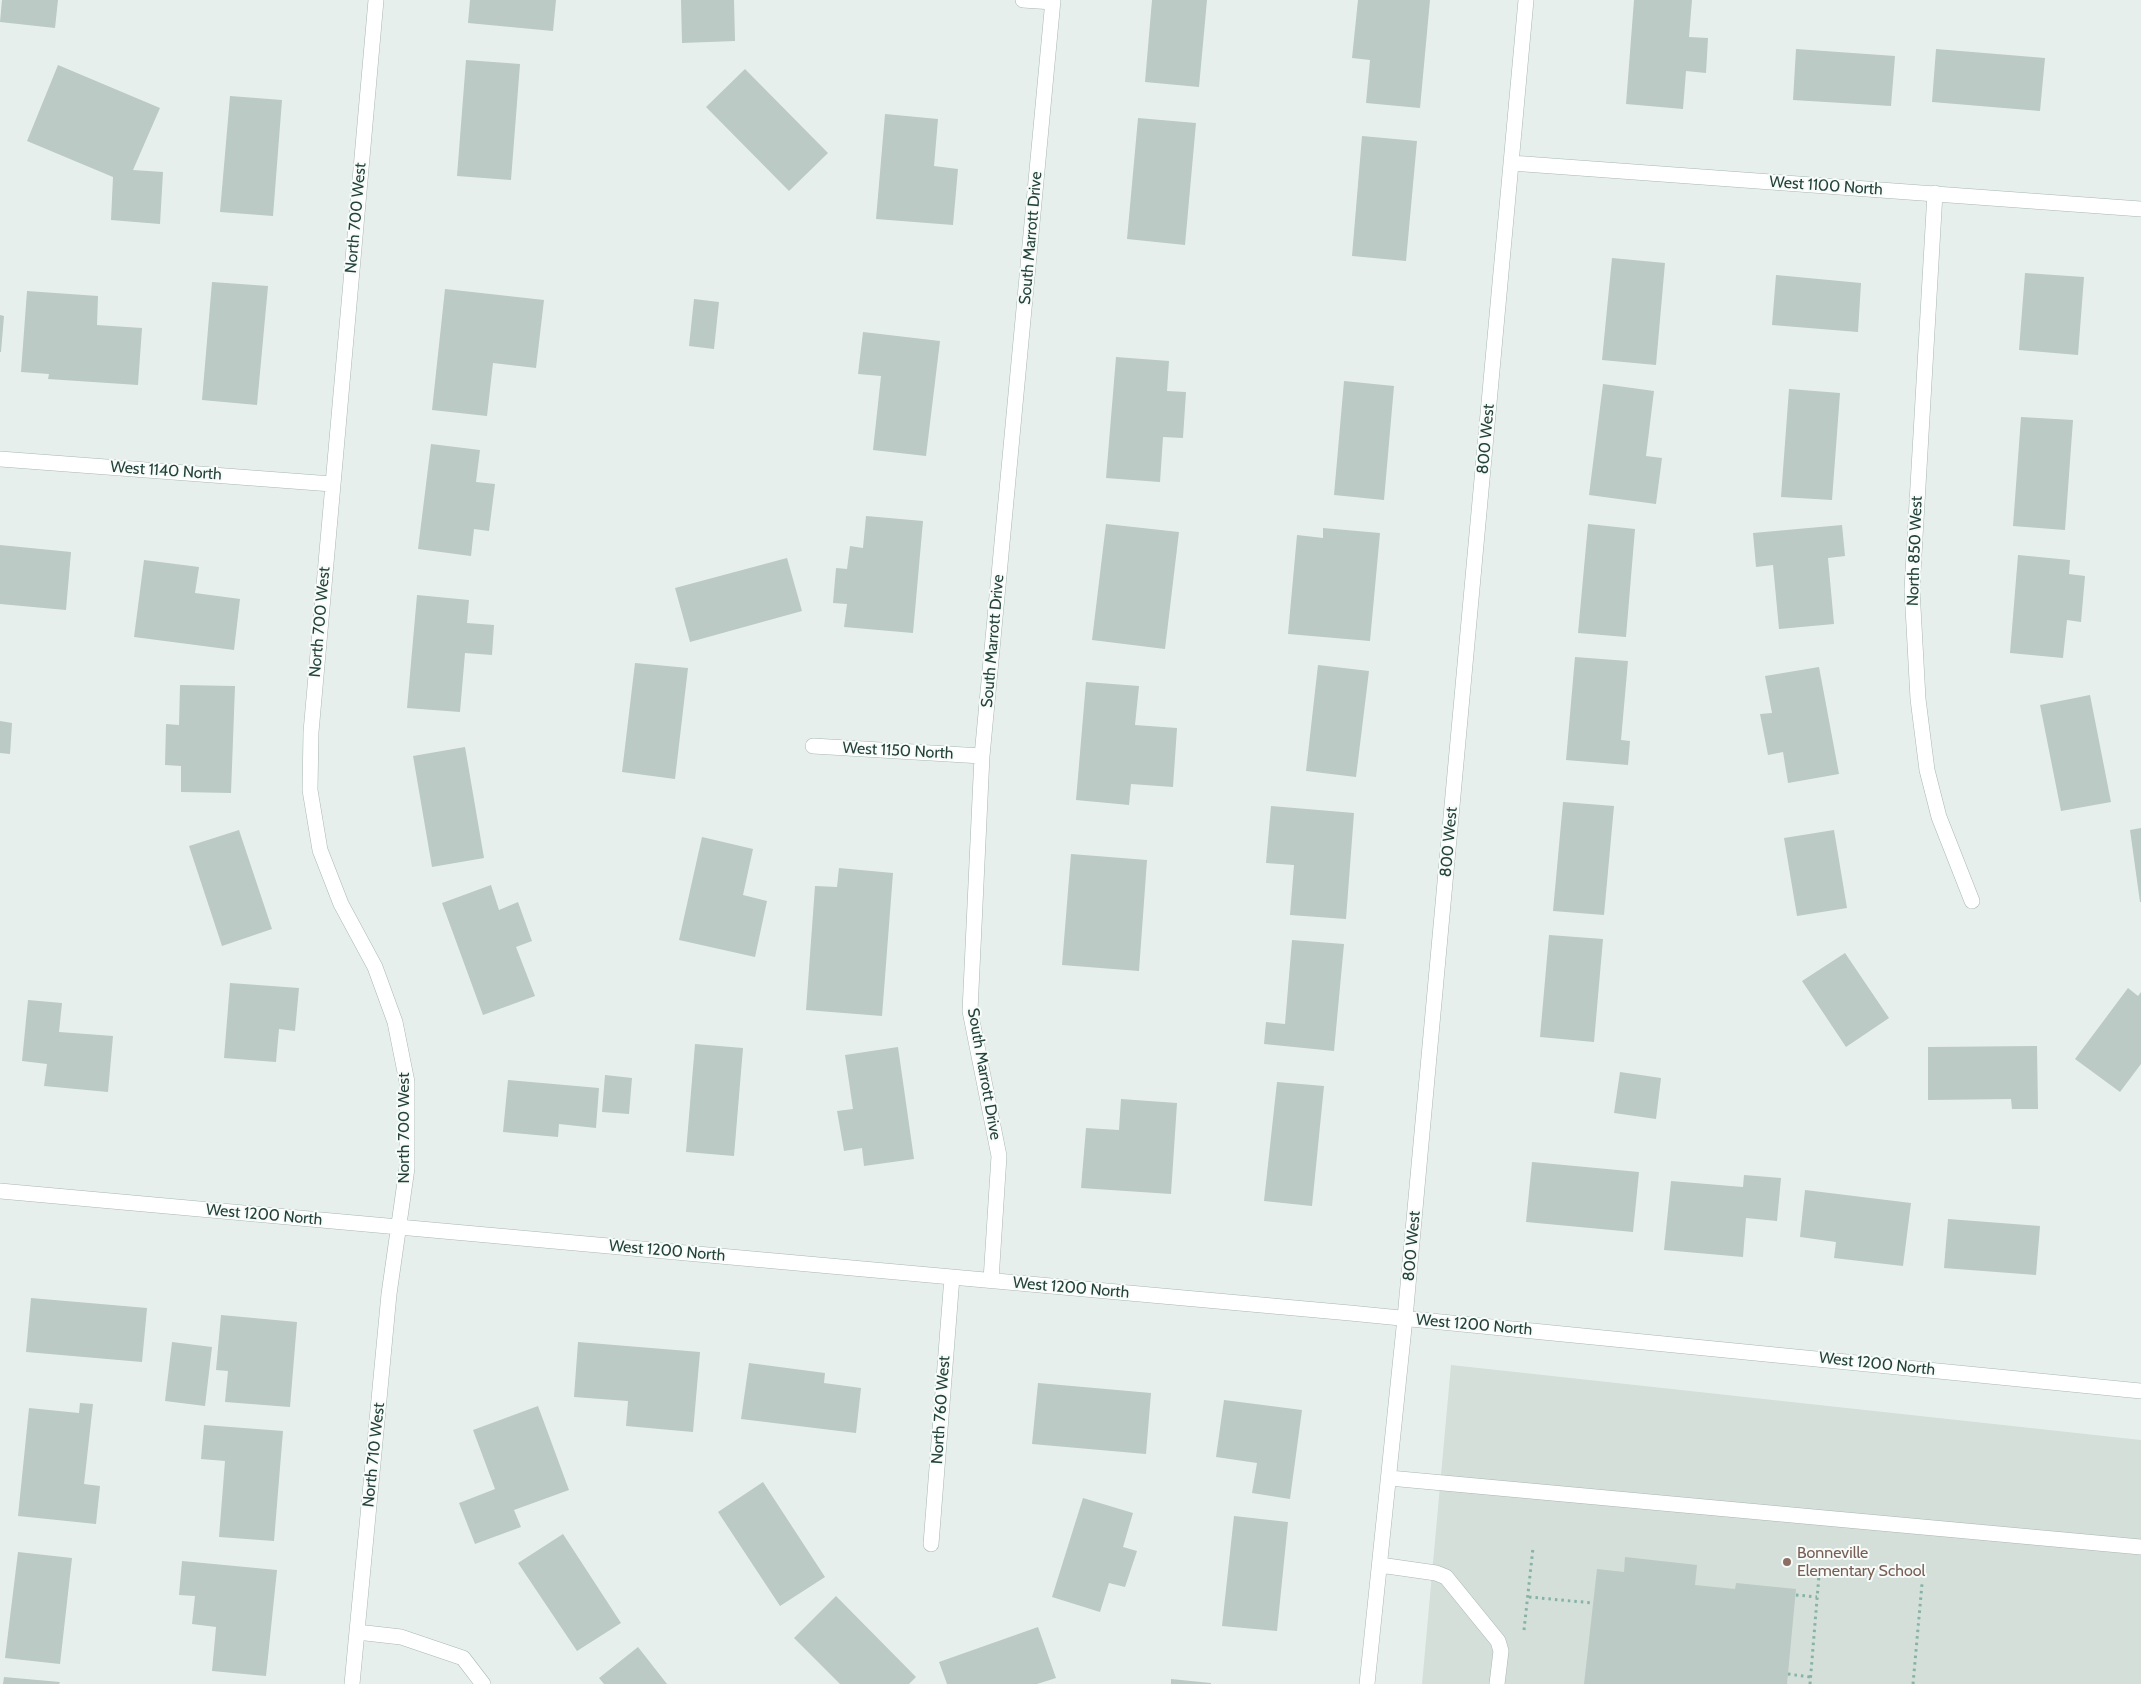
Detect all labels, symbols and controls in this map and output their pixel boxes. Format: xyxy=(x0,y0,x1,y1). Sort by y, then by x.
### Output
street label: North 700 West xyxy=(342,162,370,274)
street label: South Marrott Drive xyxy=(1016,171,1046,305)
street label: West 1100 North xyxy=(1769,172,1883,200)
street label: 800 West xyxy=(1473,403,1499,475)
street label: West 1140 North xyxy=(110,458,222,484)
street label: North 850 West xyxy=(1903,495,1927,607)
street label: North 700 West xyxy=(306,566,334,678)
street label: South Marrott Drive xyxy=(978,574,1008,708)
street label: West 1150 North xyxy=(842,739,954,763)
street label: 800 West xyxy=(1436,806,1462,878)
street label: South Marrott Drive xyxy=(963,1007,1005,1141)
street label: North 700 West xyxy=(394,1072,414,1184)
street label: West 1200 North xyxy=(205,1200,323,1230)
street label: 800 West xyxy=(1399,1210,1425,1282)
street label: West 1200 North xyxy=(608,1236,726,1266)
street label: West 1200 North xyxy=(1012,1273,1130,1303)
street label: West 1200 North xyxy=(1415,1310,1533,1340)
street label: West 1200 North xyxy=(1818,1348,1936,1380)
street label: North 760 West xyxy=(928,1355,954,1465)
street label: North 710 West xyxy=(359,1402,389,1508)
place label: Bonneville Elementary School xyxy=(1797,1543,1925,1581)
marker: Bonneville Elementary School xyxy=(1781,1556,1793,1568)

